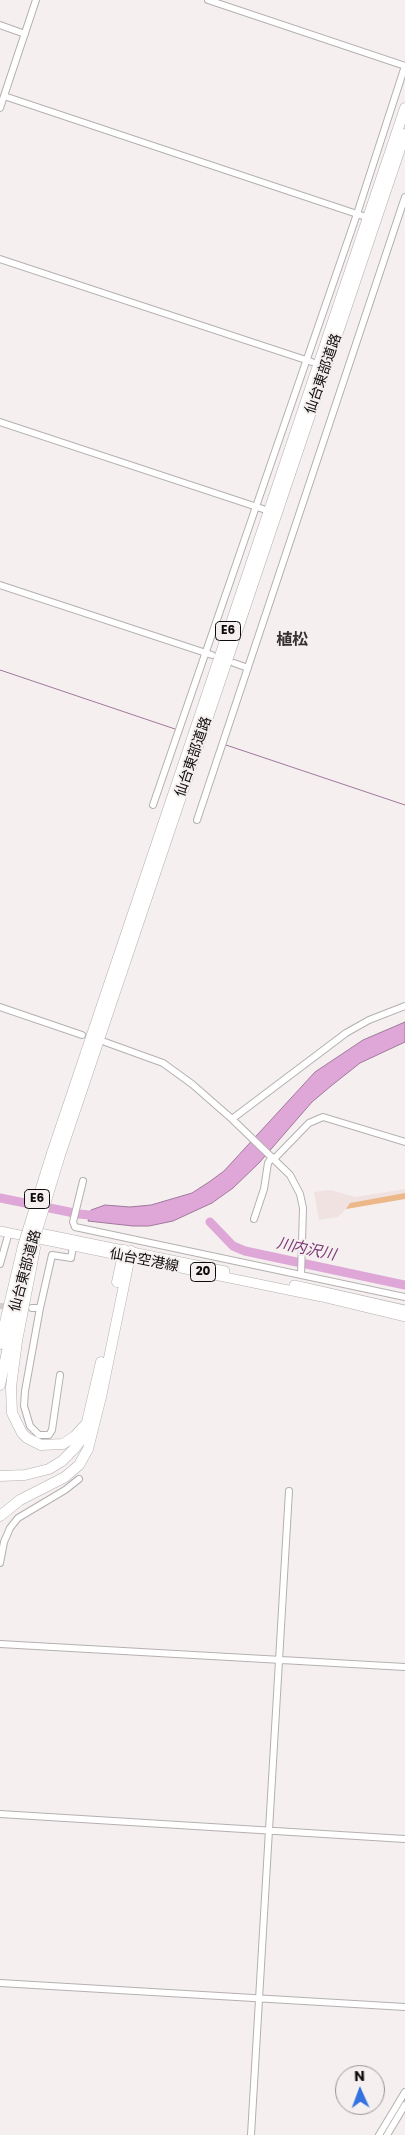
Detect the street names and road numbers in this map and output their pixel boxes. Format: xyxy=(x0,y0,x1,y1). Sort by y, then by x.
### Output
street label: 仙台東部道路 xyxy=(302,332,346,416)
road number: E6 xyxy=(216,622,240,640)
street label: 仙台東部道路 xyxy=(172,715,216,799)
road number: E6 xyxy=(24,1190,50,1208)
street label: 仙台東部道路 xyxy=(7,1228,45,1314)
street label: 仙台空港線 xyxy=(108,1246,180,1276)
road number: 20 xyxy=(190,1262,216,1282)

